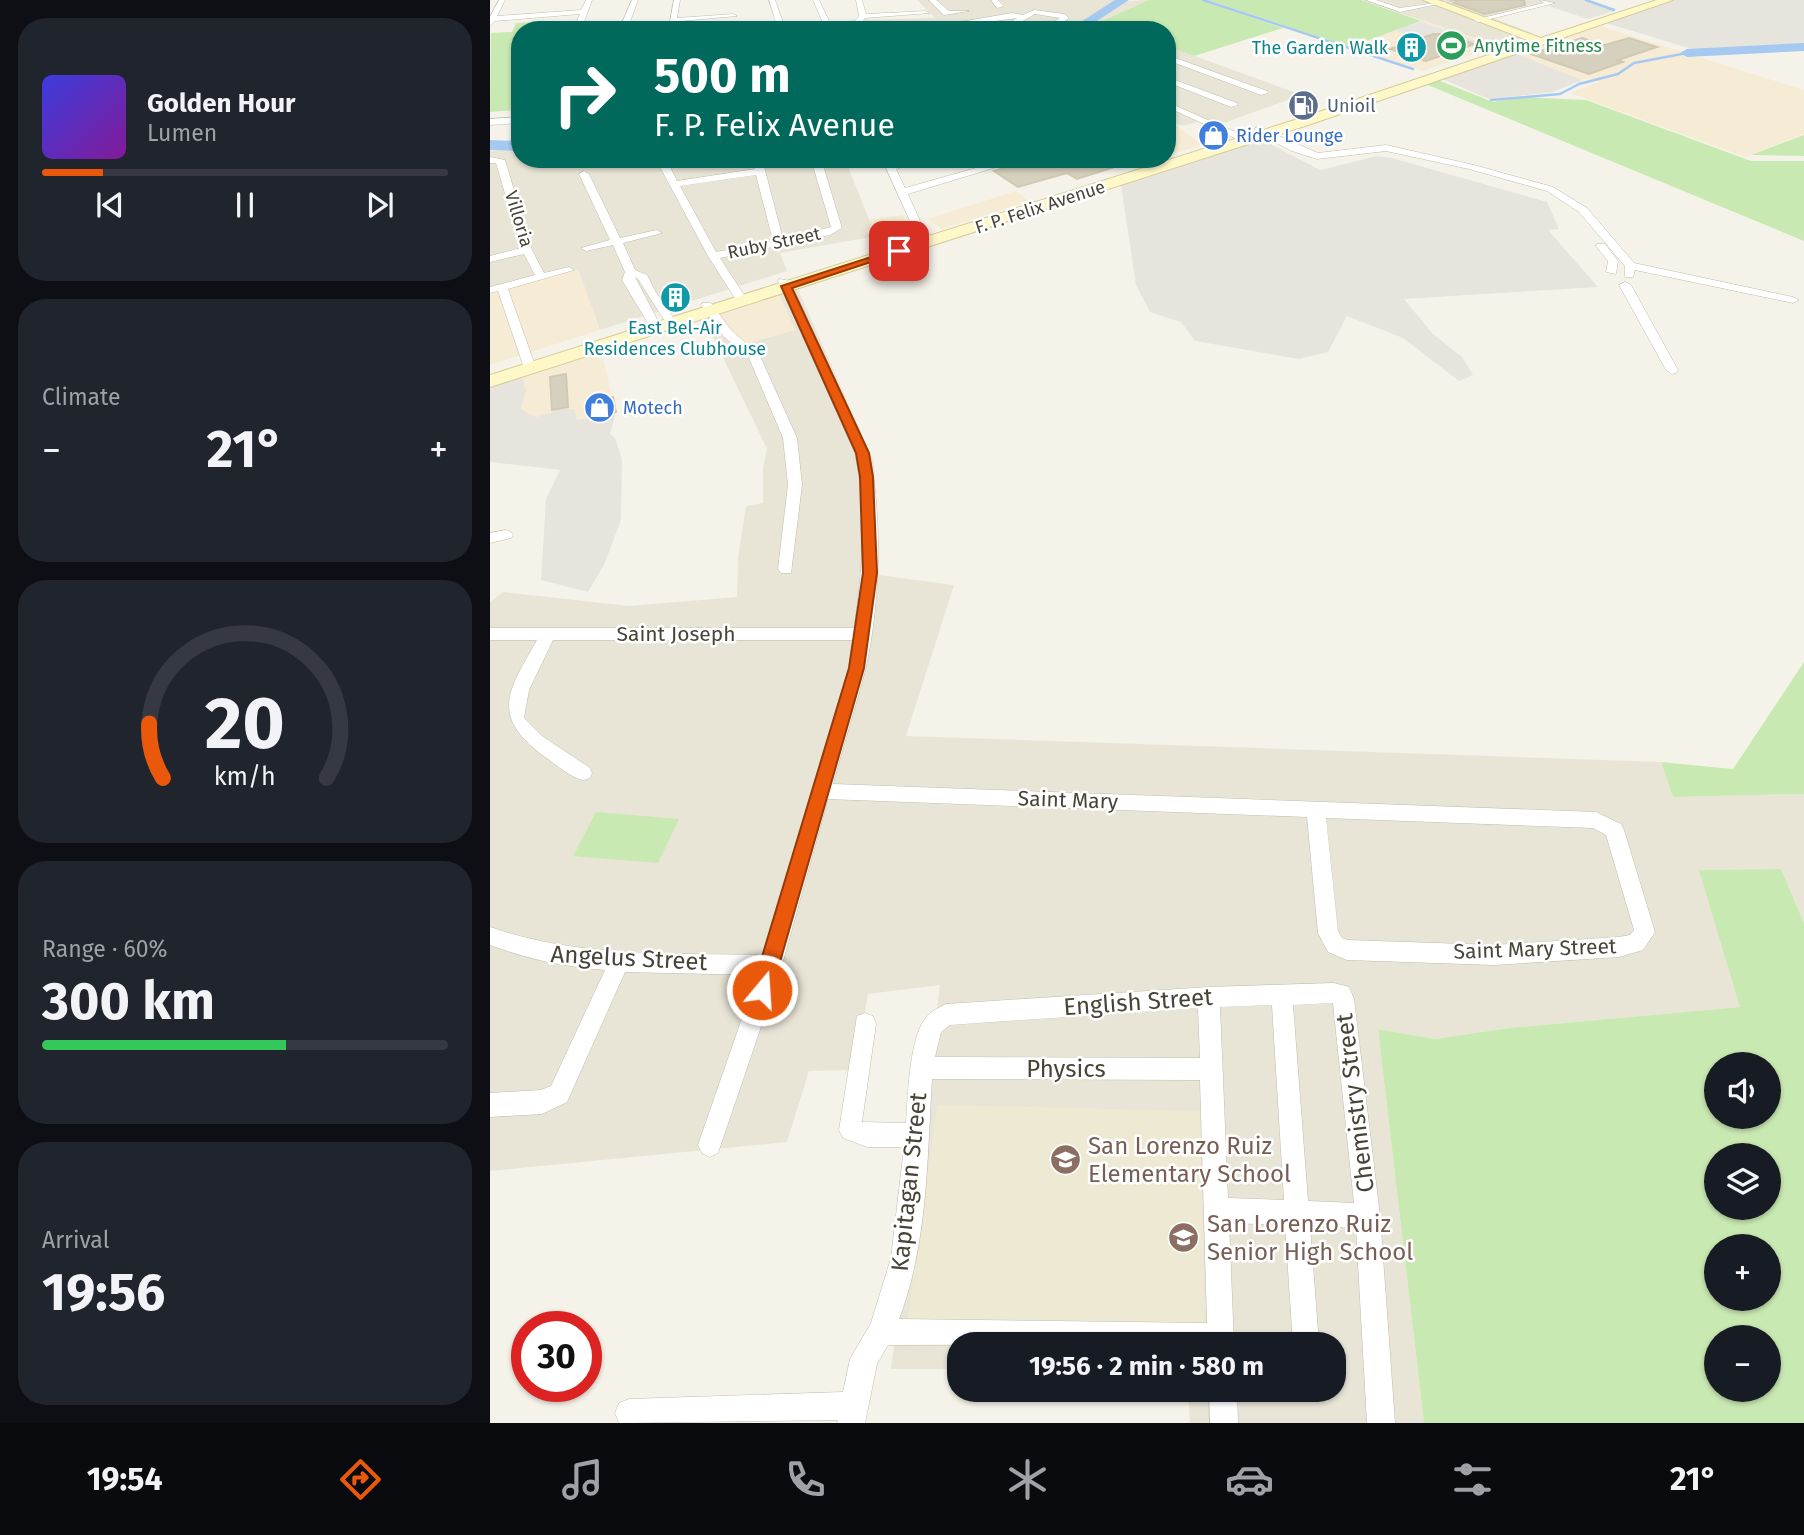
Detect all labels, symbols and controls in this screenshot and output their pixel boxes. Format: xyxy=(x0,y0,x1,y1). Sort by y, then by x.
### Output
sports icon: Anytime Fitness xyxy=(1434,29,1468,63)
building icon: The Garden Walk xyxy=(1394,31,1428,65)
place label: Anytime Fitness xyxy=(1474,35,1602,57)
place label: The Garden Walk xyxy=(1252,37,1389,59)
text: 500 m xyxy=(654,46,791,105)
icon: right xyxy=(539,49,630,140)
text: Golden Hour xyxy=(147,88,295,119)
fuel station icon: Unioil xyxy=(1287,89,1321,123)
place label: Unioil xyxy=(1327,95,1375,117)
text: F. P. Felix Avenue xyxy=(654,106,895,144)
text: Lumen xyxy=(147,119,217,147)
shop icon: Rider Lounge xyxy=(1196,119,1230,153)
place label: Rider Lounge xyxy=(1236,125,1343,147)
street label: F. P. Felix Avenue xyxy=(972,176,1108,238)
icon: previous xyxy=(91,186,129,224)
icon: pause xyxy=(226,186,264,224)
icon: next xyxy=(361,186,399,224)
street label: Villoria xyxy=(500,188,538,250)
pin xyxy=(869,221,929,281)
street label: Ruby Street xyxy=(726,222,823,264)
icon: arrive xyxy=(880,232,918,270)
building icon: East Bel-Air Residences Clubhouse xyxy=(658,280,692,314)
place label: East Bel-Air Residences Clubhouse xyxy=(584,317,766,360)
text: Climate xyxy=(42,383,121,411)
shop icon: Motech xyxy=(583,391,617,425)
place label: Motech xyxy=(623,397,683,419)
text: 21° xyxy=(207,418,284,481)
text: − xyxy=(42,427,61,473)
text: + xyxy=(429,427,448,473)
street label: Saint Joseph xyxy=(617,621,735,647)
text: 20 xyxy=(205,680,285,767)
text: km/h xyxy=(214,761,276,791)
street label: Saint Mary xyxy=(1017,785,1119,815)
street label: Saint Mary Street xyxy=(1453,933,1617,965)
text: Range · 60% xyxy=(42,935,168,963)
street label: Angelus Street xyxy=(550,940,708,976)
position arrow xyxy=(725,953,799,1027)
text: 300 km xyxy=(42,970,215,1033)
street label: English Street xyxy=(1062,983,1214,1021)
street label: Chemistry Street xyxy=(1330,1012,1380,1194)
map controls xyxy=(1704,1052,1781,1402)
button: sound xyxy=(1704,1052,1781,1129)
street label: Physics xyxy=(1026,1055,1106,1083)
street label: Kapitagan Street xyxy=(886,1091,932,1273)
place label: San Lorenzo Ruiz Elementary School xyxy=(1088,1132,1291,1188)
school or university icon: San Lorenzo Ruiz Elementary School xyxy=(1048,1143,1082,1177)
button: layers xyxy=(1704,1143,1781,1220)
place label: San Lorenzo Ruiz Senior High School xyxy=(1207,1210,1413,1266)
school or university icon: San Lorenzo Ruiz Senior High School xyxy=(1167,1221,1201,1255)
text: Arrival xyxy=(42,1226,109,1254)
button: + xyxy=(1704,1234,1781,1311)
text: 19:56 xyxy=(42,1261,165,1324)
speed limit sign: 30 xyxy=(511,1311,602,1402)
button: − xyxy=(1704,1325,1781,1402)
text: 19:56 · 2 min · 580 m xyxy=(1029,1351,1264,1382)
icon: directions xyxy=(336,1455,385,1504)
icon: music xyxy=(558,1455,607,1504)
icon: phone xyxy=(781,1455,830,1504)
icon: climate xyxy=(1003,1455,1052,1504)
icon: car xyxy=(1225,1455,1274,1504)
icon: filters xyxy=(1448,1455,1497,1504)
text: 19:54 xyxy=(87,1460,163,1498)
text: 21° xyxy=(1670,1460,1717,1498)

